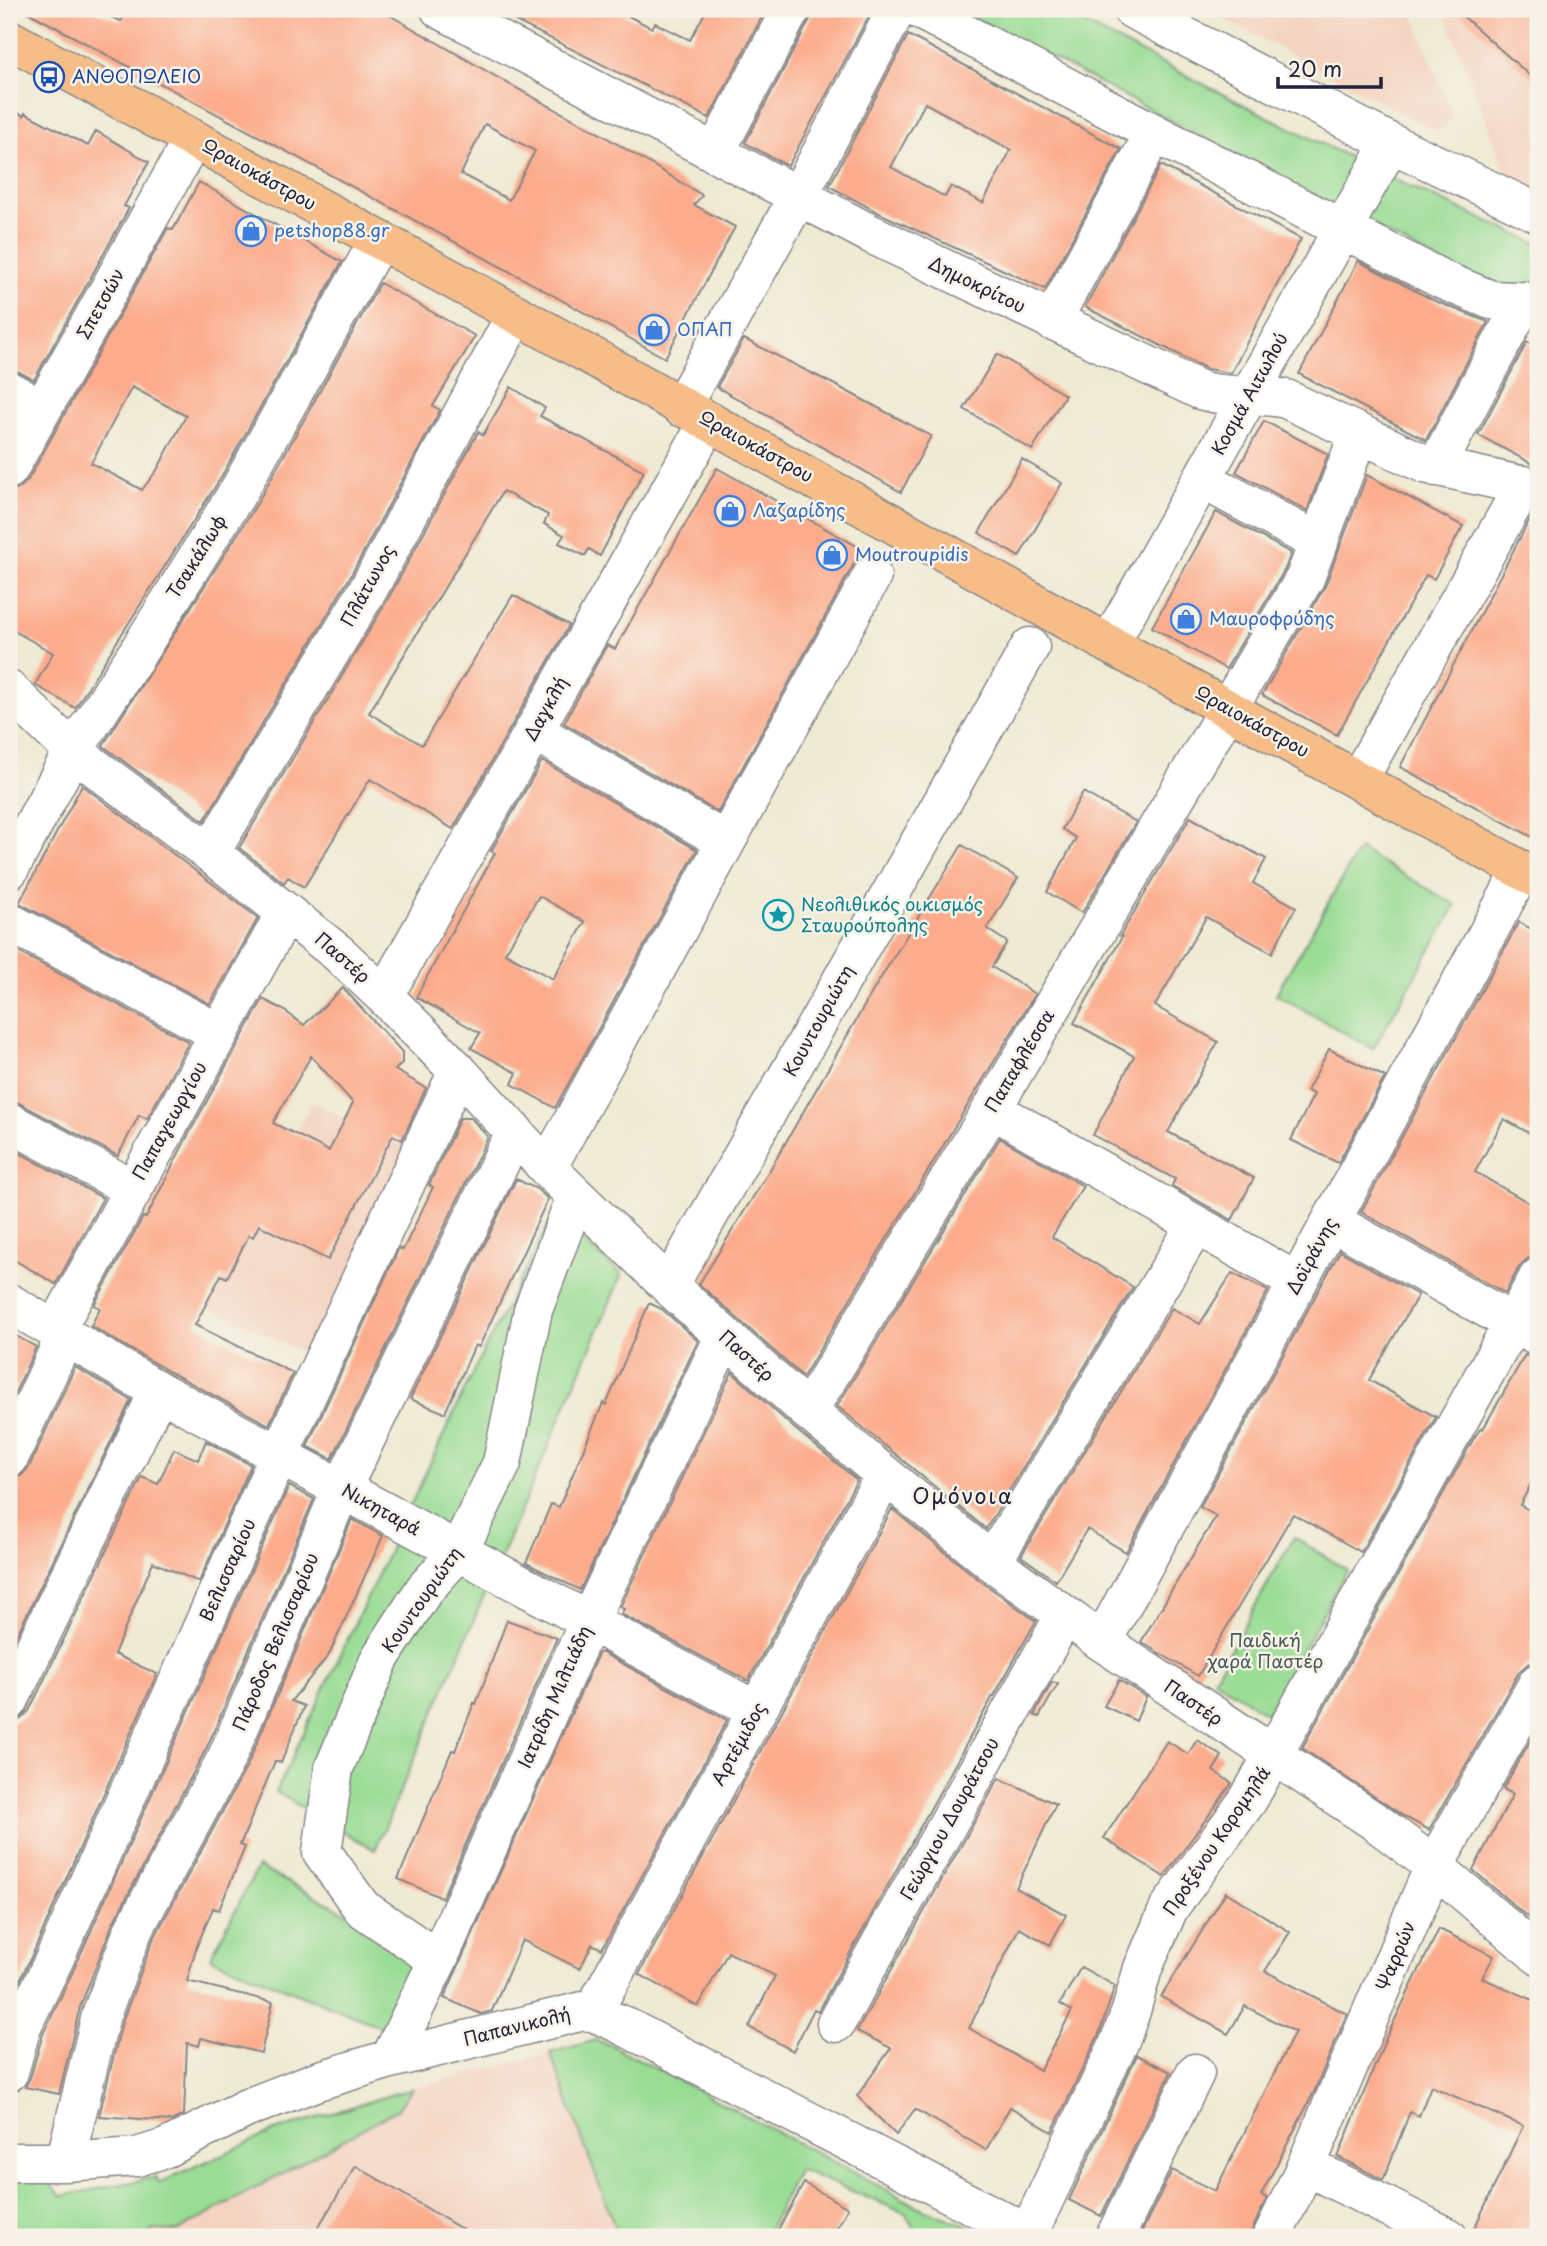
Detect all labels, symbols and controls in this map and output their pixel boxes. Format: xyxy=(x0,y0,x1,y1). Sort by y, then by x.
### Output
scale bar xyxy=(1278,46,1381,90)
text: 20 m xyxy=(1288,52,1342,84)
bus stop icon: ΑΝΘΟΠΩΛΕΙΟ xyxy=(32,60,66,94)
place label: ΑΝΘΟΠΩΛΕΙΟ xyxy=(72,62,201,89)
street label: Ωραιοκάστρου xyxy=(198,131,322,216)
shop icon: petshop88.gr xyxy=(234,214,268,248)
place label: petshop88.gr xyxy=(274,216,390,243)
street label: Δημοκρίτου xyxy=(925,249,1031,319)
street label: Σπετσών xyxy=(69,263,130,344)
shop icon: ΟΠΑΠ xyxy=(637,313,671,347)
place label: ΟΠΑΠ xyxy=(677,315,733,342)
street label: Κοσμά Αιτωλού xyxy=(1204,327,1294,459)
street label: Ωραιοκάστρου xyxy=(695,403,819,488)
shop icon: Λαζαρίδης xyxy=(713,494,747,528)
place label: Λαζαρίδης xyxy=(753,496,845,523)
street label: Τσακάλωφ xyxy=(159,509,232,604)
shop icon: Moutroupidis xyxy=(815,538,849,572)
street label: Πλάτωνος xyxy=(333,539,400,631)
place label: Moutroupidis xyxy=(855,540,969,567)
shop icon: Μαυροφρύδης xyxy=(1169,602,1203,636)
place label: Μαυροφρύδης xyxy=(1209,604,1335,631)
street label: Δαγκλή xyxy=(516,671,573,745)
street label: Ωραιοκάστρου xyxy=(1191,678,1315,763)
place label: Νεολιθικός οικισμός Σταυρούπολης xyxy=(801,890,983,938)
place icon: Νεολιθικός οικισμός Σταυρούπολης xyxy=(761,898,795,932)
street label: Παστέρ xyxy=(309,925,377,989)
street label: Κουντουριώτη xyxy=(776,960,860,1081)
street label: Παπαφλέσσα xyxy=(977,1003,1060,1117)
street label: Παπαγεωργίου xyxy=(125,1056,212,1185)
street label: Δοϊράνης xyxy=(1278,1212,1343,1299)
street label: Παστέρ xyxy=(713,1323,781,1387)
street label: Νικηταρά xyxy=(337,1476,426,1542)
district label: Ομόνοια xyxy=(912,1479,1014,1511)
street label: Βελισσαρίου xyxy=(192,1514,261,1625)
street label: Κουντουριώτη xyxy=(374,1541,467,1658)
street label: Πάροδος Βελισσαρίου xyxy=(225,1548,324,1735)
street label: Ιατρίδη Μιλτιάδη xyxy=(510,1621,597,1772)
park label: Παιδική χαρά Παστέρ xyxy=(1207,1626,1323,1674)
street label: Παστέρ xyxy=(1159,1672,1229,1732)
street label: Αρτέμιδος xyxy=(704,1697,772,1790)
street label: Γεώργιου Δουράτσου xyxy=(893,1732,1005,1905)
street label: Προξένου Κορομηλά xyxy=(1156,1760,1276,1920)
street label: Ψαρρών xyxy=(1368,1917,1421,1994)
street label: Παπανικολή xyxy=(460,1999,573,2052)

